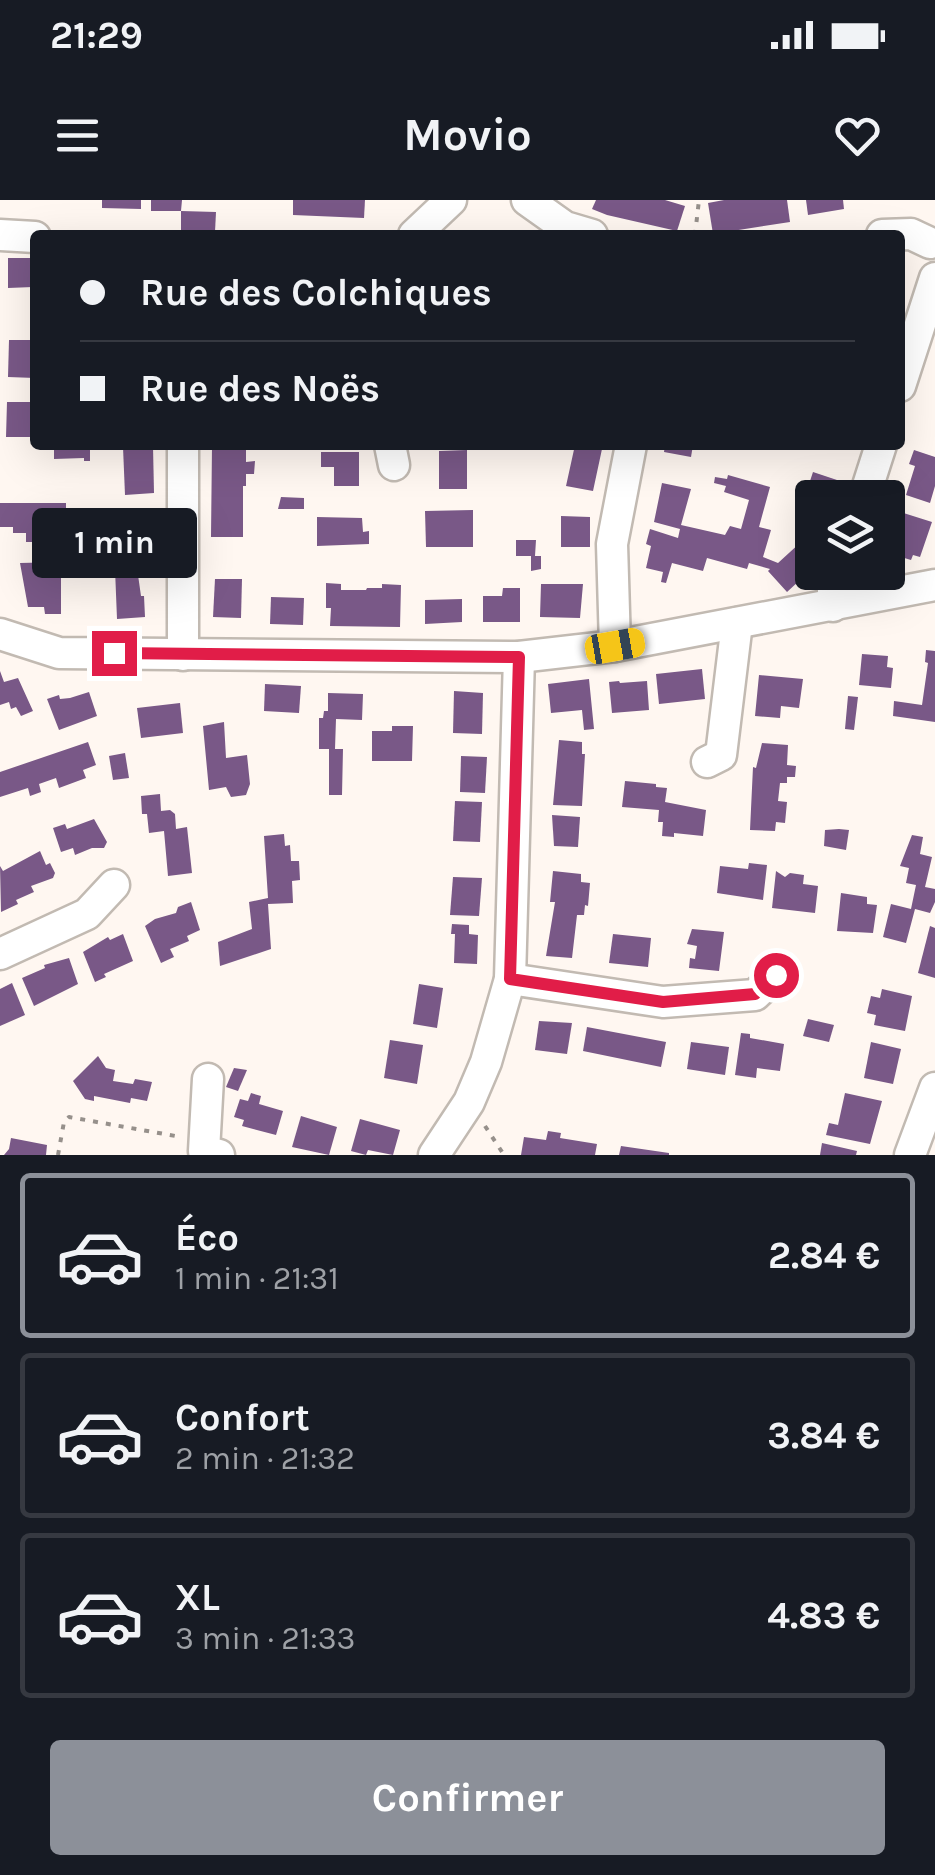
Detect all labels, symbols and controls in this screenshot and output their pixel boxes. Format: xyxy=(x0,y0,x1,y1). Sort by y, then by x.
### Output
text: 21:29 xyxy=(50,13,143,58)
icon: menu xyxy=(50,108,105,163)
icon: heart xyxy=(830,108,885,163)
text: Movio xyxy=(403,109,532,161)
text: Rue des Colchiques xyxy=(140,270,492,315)
text: Rue des Noës xyxy=(140,366,380,411)
map controls xyxy=(795,480,905,590)
button: layers xyxy=(795,480,905,590)
callout: 1 min xyxy=(32,508,196,578)
text: 1 min xyxy=(74,524,155,561)
car xyxy=(583,626,647,666)
route end xyxy=(92,631,137,676)
route start xyxy=(754,953,799,998)
icon: car xyxy=(55,1211,145,1301)
text: Éco xyxy=(175,1215,239,1260)
text: 2.84 € xyxy=(768,1233,880,1278)
text: 1 min · 21:31 xyxy=(175,1260,339,1297)
icon: car xyxy=(55,1391,145,1481)
text: Confort xyxy=(175,1395,310,1440)
text: 3.84 € xyxy=(767,1413,880,1458)
text: 2 min · 21:32 xyxy=(175,1440,355,1477)
icon: car xyxy=(55,1571,145,1661)
text: XL xyxy=(175,1575,220,1620)
text: 4.83 € xyxy=(767,1593,880,1638)
text: 3 min · 21:33 xyxy=(175,1620,355,1657)
button: Confirmer xyxy=(50,1740,885,1855)

